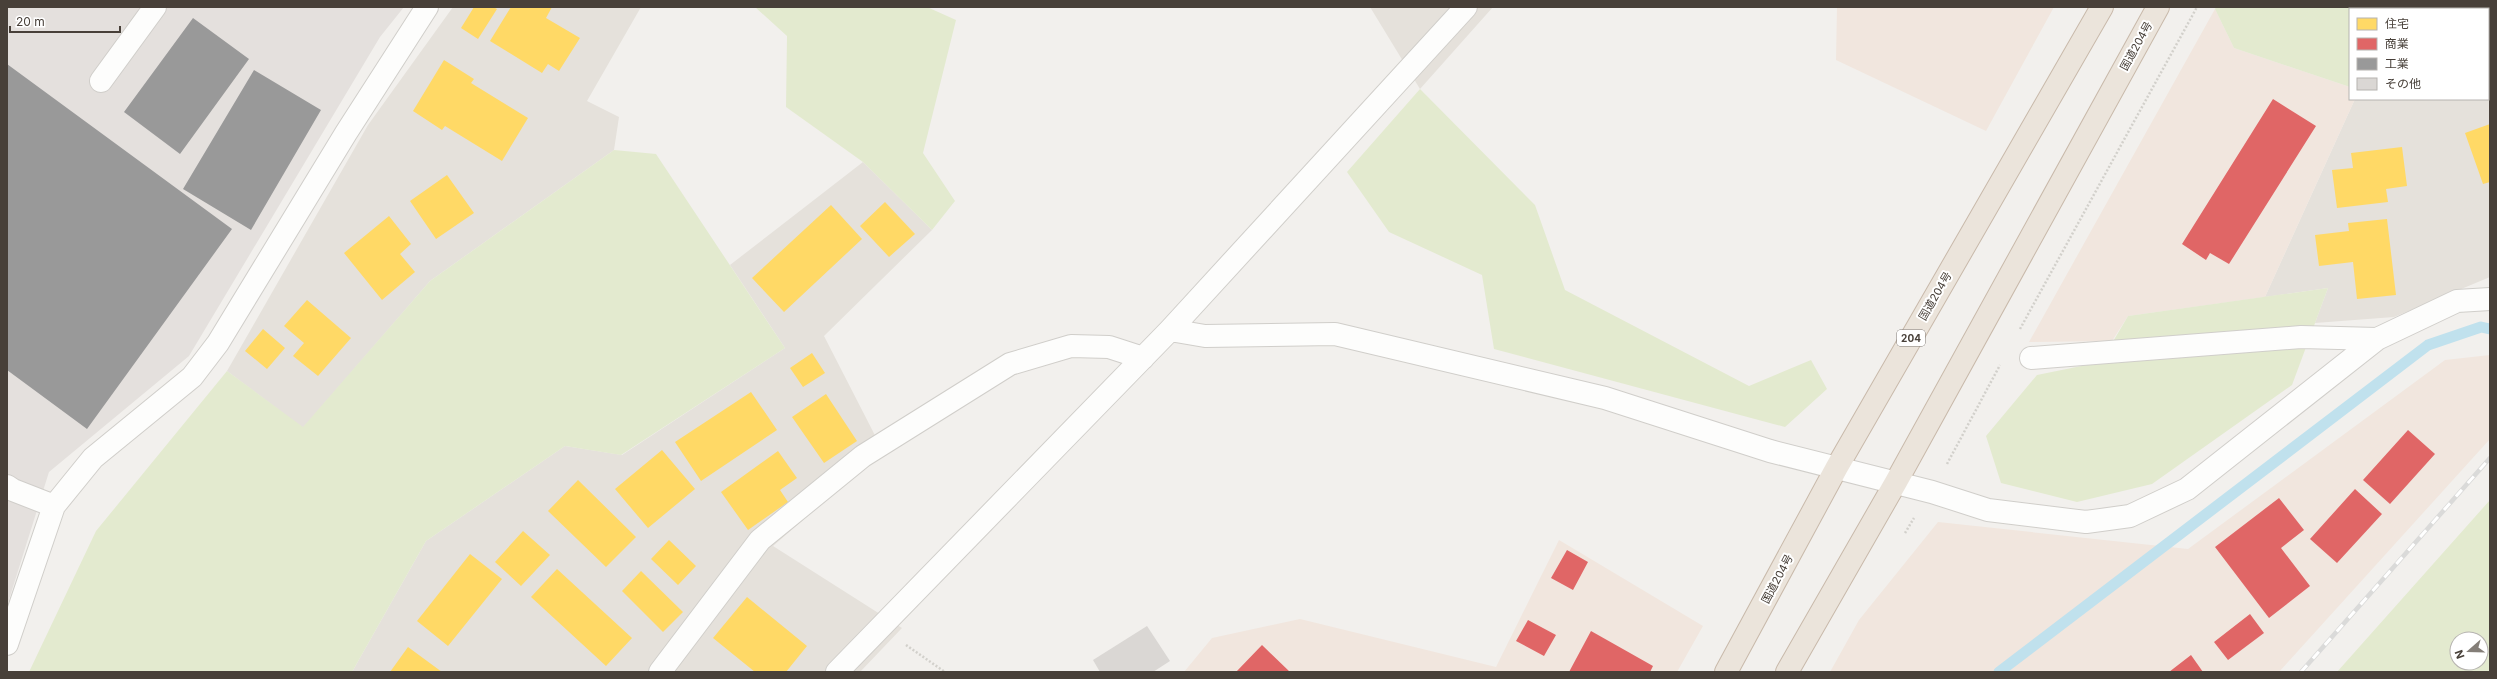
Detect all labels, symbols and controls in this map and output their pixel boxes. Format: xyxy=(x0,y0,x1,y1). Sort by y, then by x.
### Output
scale bar xyxy=(10,8,120,34)
legend xyxy=(2349,8,2489,100)
text: 20 m xyxy=(16,14,45,29)
text: 住宅 xyxy=(2385,16,2409,31)
street label: 国道204号 xyxy=(2117,19,2155,73)
text: 商業 xyxy=(2385,36,2409,51)
text: 工業 xyxy=(2385,56,2409,71)
text: その他 xyxy=(2385,76,2421,91)
street label: 国道204号 xyxy=(1915,269,1955,323)
road number: 204 xyxy=(1897,330,1925,346)
street label: 国道204号 xyxy=(1758,552,1796,606)
north arrow xyxy=(2449,631,2489,671)
text: N xyxy=(2452,648,2468,661)

